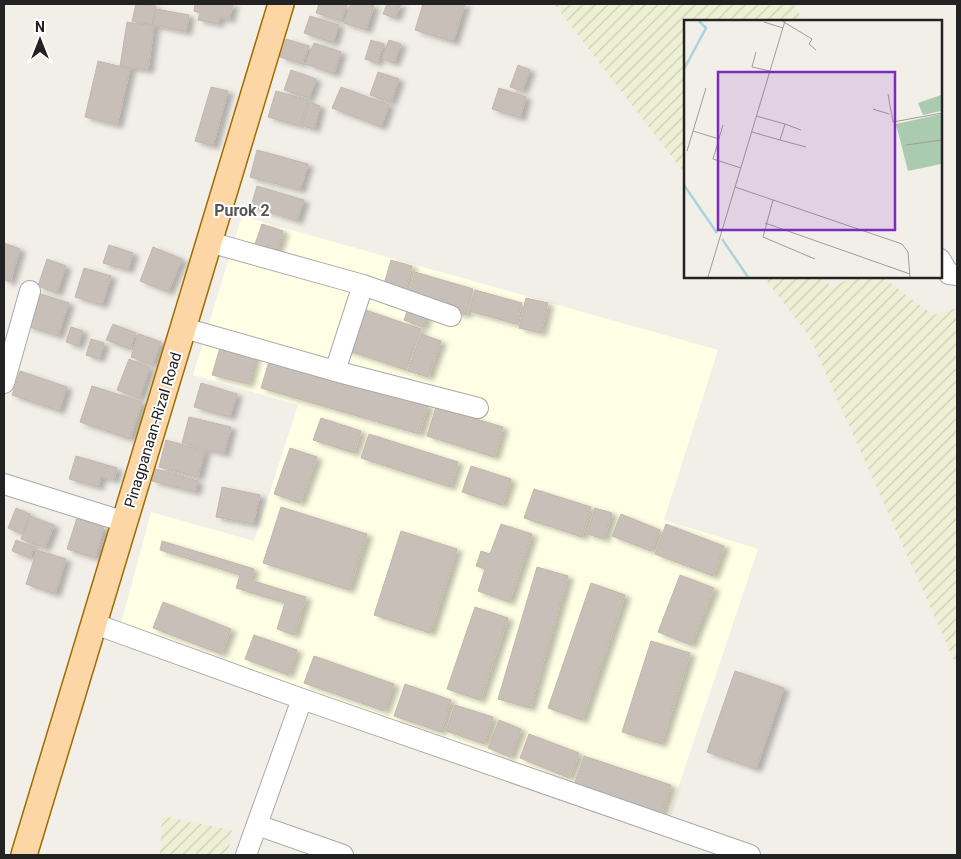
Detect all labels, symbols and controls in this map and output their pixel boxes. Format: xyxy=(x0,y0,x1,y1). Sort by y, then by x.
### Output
north arrow xyxy=(15,15,65,65)
text: N xyxy=(35,19,45,35)
inset map xyxy=(684,20,941,278)
district label: Purok 2 xyxy=(214,201,270,220)
street label: Pinagpanaan-Rizal Road xyxy=(121,350,185,510)

